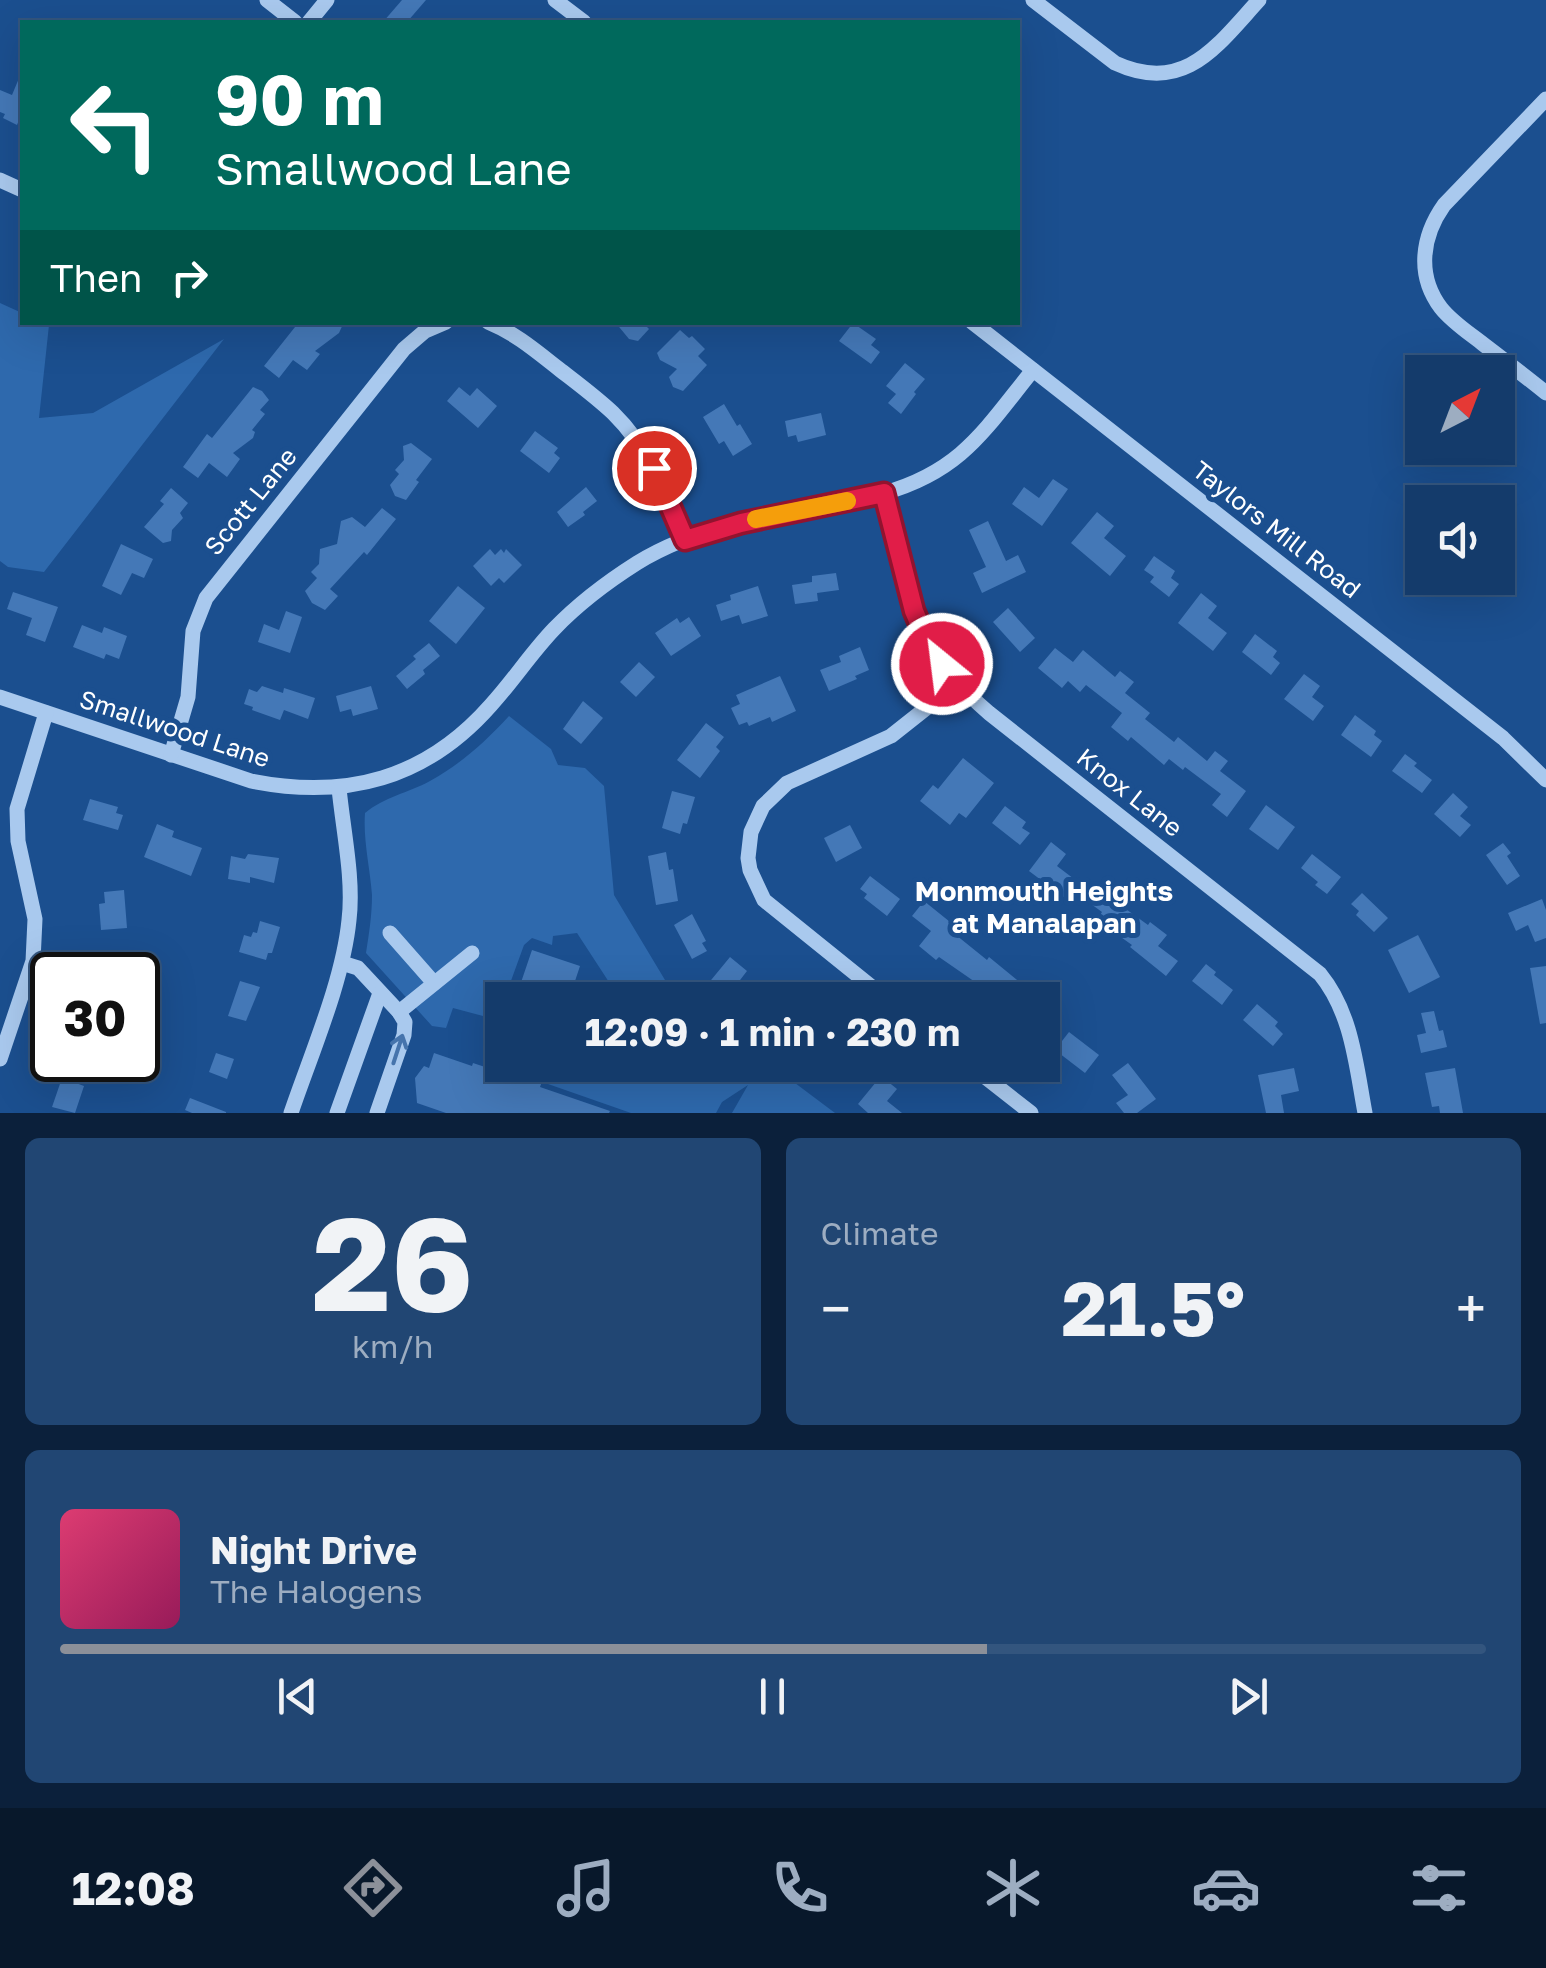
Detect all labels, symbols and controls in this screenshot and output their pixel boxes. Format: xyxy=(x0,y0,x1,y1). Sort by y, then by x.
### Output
text: 90 m xyxy=(215,56,384,140)
icon: left xyxy=(50,60,180,190)
text: Smallwood Lane xyxy=(215,141,572,195)
icon: right xyxy=(162,250,217,305)
text: Then xyxy=(50,255,142,300)
north arrow xyxy=(1405,355,1515,465)
map controls xyxy=(1405,355,1515,595)
pin xyxy=(612,426,697,511)
street label: Scott Lane xyxy=(197,441,303,561)
icon: arrive xyxy=(627,441,682,496)
street label: Taylors Mill Road xyxy=(1187,454,1367,604)
button: sound xyxy=(1405,485,1515,595)
position arrow xyxy=(890,612,994,716)
street label: Smallwood Lane xyxy=(76,683,274,773)
street label: Knox Lane xyxy=(1071,741,1189,843)
district label: Monmouth Heights at Manalapan xyxy=(915,874,1173,939)
speed limit sign: 30 xyxy=(30,952,160,1082)
text: 12:09 · 1 min · 230 m xyxy=(585,1009,960,1054)
one-way arrow xyxy=(391,1034,409,1066)
text: 26 xyxy=(312,1184,474,1340)
text: Climate xyxy=(821,1214,939,1252)
text: 21.5° xyxy=(1062,1262,1245,1353)
text: − xyxy=(821,1275,851,1341)
text: + xyxy=(1456,1275,1486,1341)
text: km/h xyxy=(352,1327,433,1365)
text: Night Drive xyxy=(210,1527,417,1572)
text: The Halogens xyxy=(210,1572,422,1610)
icon: previous xyxy=(270,1669,325,1724)
icon: pause xyxy=(745,1669,800,1724)
icon: next xyxy=(1221,1669,1276,1724)
icon: directions xyxy=(338,1853,408,1923)
icon: music xyxy=(551,1853,621,1923)
icon: phone xyxy=(765,1853,835,1923)
icon: climate xyxy=(978,1853,1048,1923)
icon: car xyxy=(1191,1853,1261,1923)
icon: filters xyxy=(1404,1853,1474,1923)
text: 12:08 xyxy=(72,1861,195,1915)

